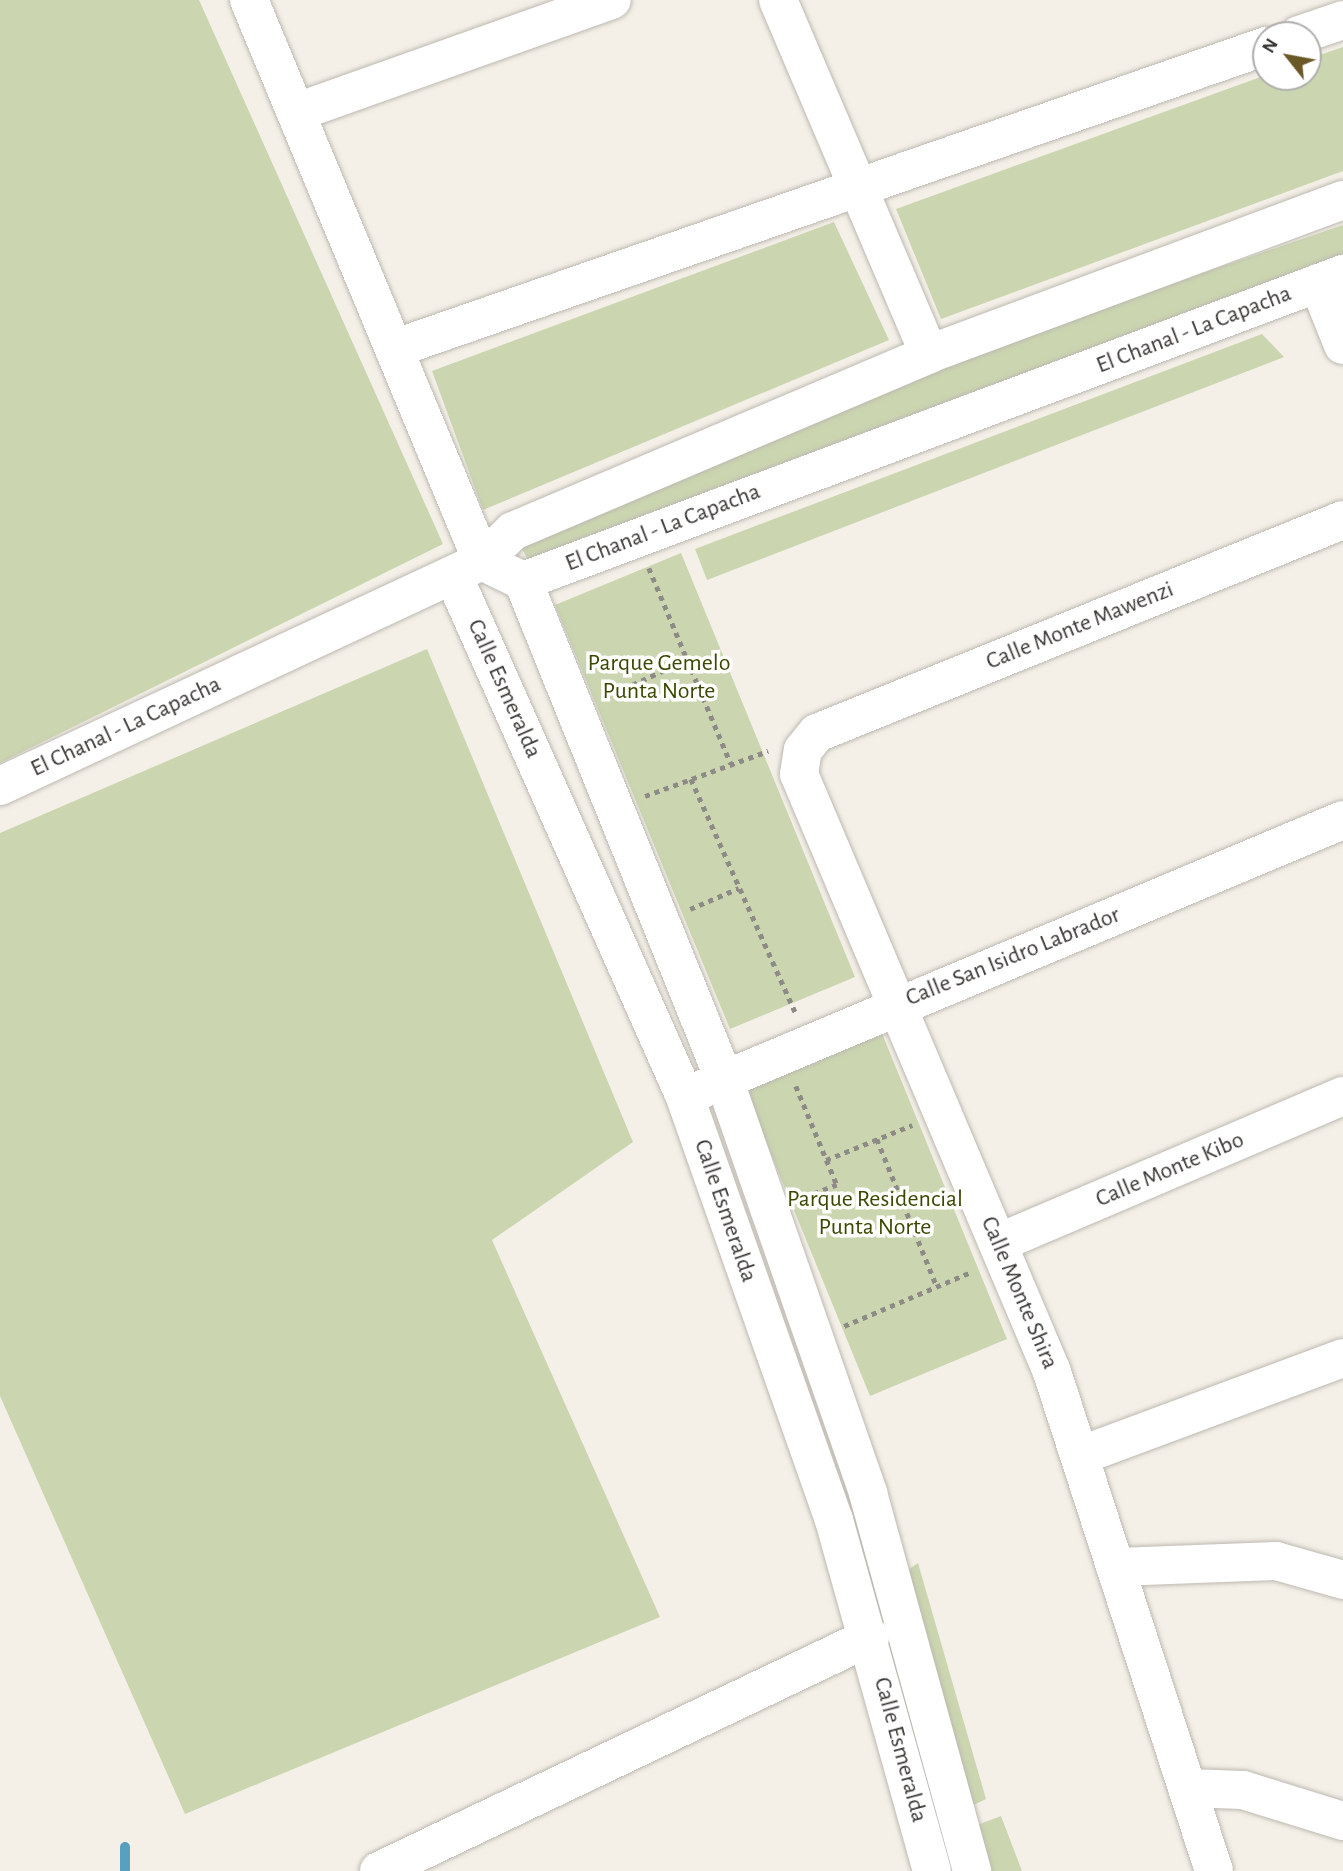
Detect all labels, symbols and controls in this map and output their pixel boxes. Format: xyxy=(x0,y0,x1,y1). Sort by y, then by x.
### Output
north arrow xyxy=(1252,21,1322,91)
text: N xyxy=(1259,35,1282,57)
street label: El Chanal - La Capacha xyxy=(1092,280,1296,380)
street label: El Chanal - La Capacha xyxy=(561,478,765,578)
street label: Calle Monte Mawenzi xyxy=(982,575,1178,677)
street label: Calle Esmeralda xyxy=(461,615,547,763)
park label: Parque Gemelo Punta Norte xyxy=(588,650,730,706)
street label: El Chanal - La Capacha xyxy=(26,670,226,784)
street label: Calle San Isidro Labrador xyxy=(902,901,1124,1013)
street label: Calle Monte Kibo xyxy=(1092,1126,1248,1214)
street label: Calle Esmeralda xyxy=(687,1136,763,1286)
park label: Parque Residencial Punta Norte xyxy=(787,1186,963,1242)
street label: Calle Monte Shira xyxy=(974,1212,1064,1374)
street label: Calle Esmeralda xyxy=(867,1674,933,1826)

